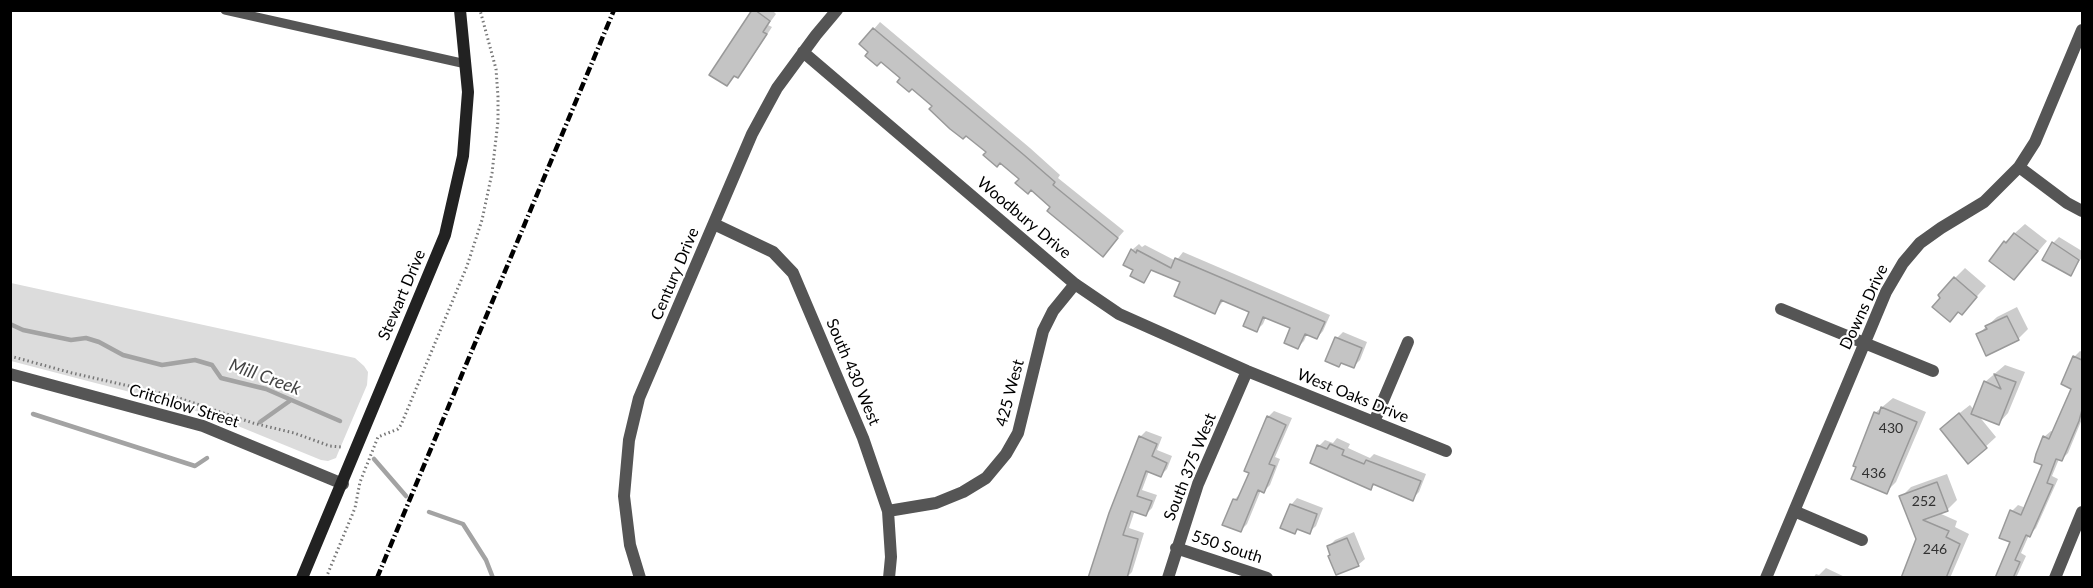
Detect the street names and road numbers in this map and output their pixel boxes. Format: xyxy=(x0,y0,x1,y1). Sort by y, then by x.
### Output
street label: Woodbury Drive xyxy=(973,173,1075,263)
street label: Century Drive xyxy=(647,225,703,323)
street label: Stewart Drive xyxy=(374,247,430,343)
street label: Downs Drive xyxy=(1836,261,1892,353)
street label: South 430 West xyxy=(822,316,884,428)
street label: 425 West xyxy=(992,357,1028,429)
street label: West Oaks Drive xyxy=(1294,365,1412,427)
street label: Critchlow Street xyxy=(127,380,241,432)
street label: South 375 West xyxy=(1160,411,1220,523)
street label: 550 South xyxy=(1189,527,1265,567)

